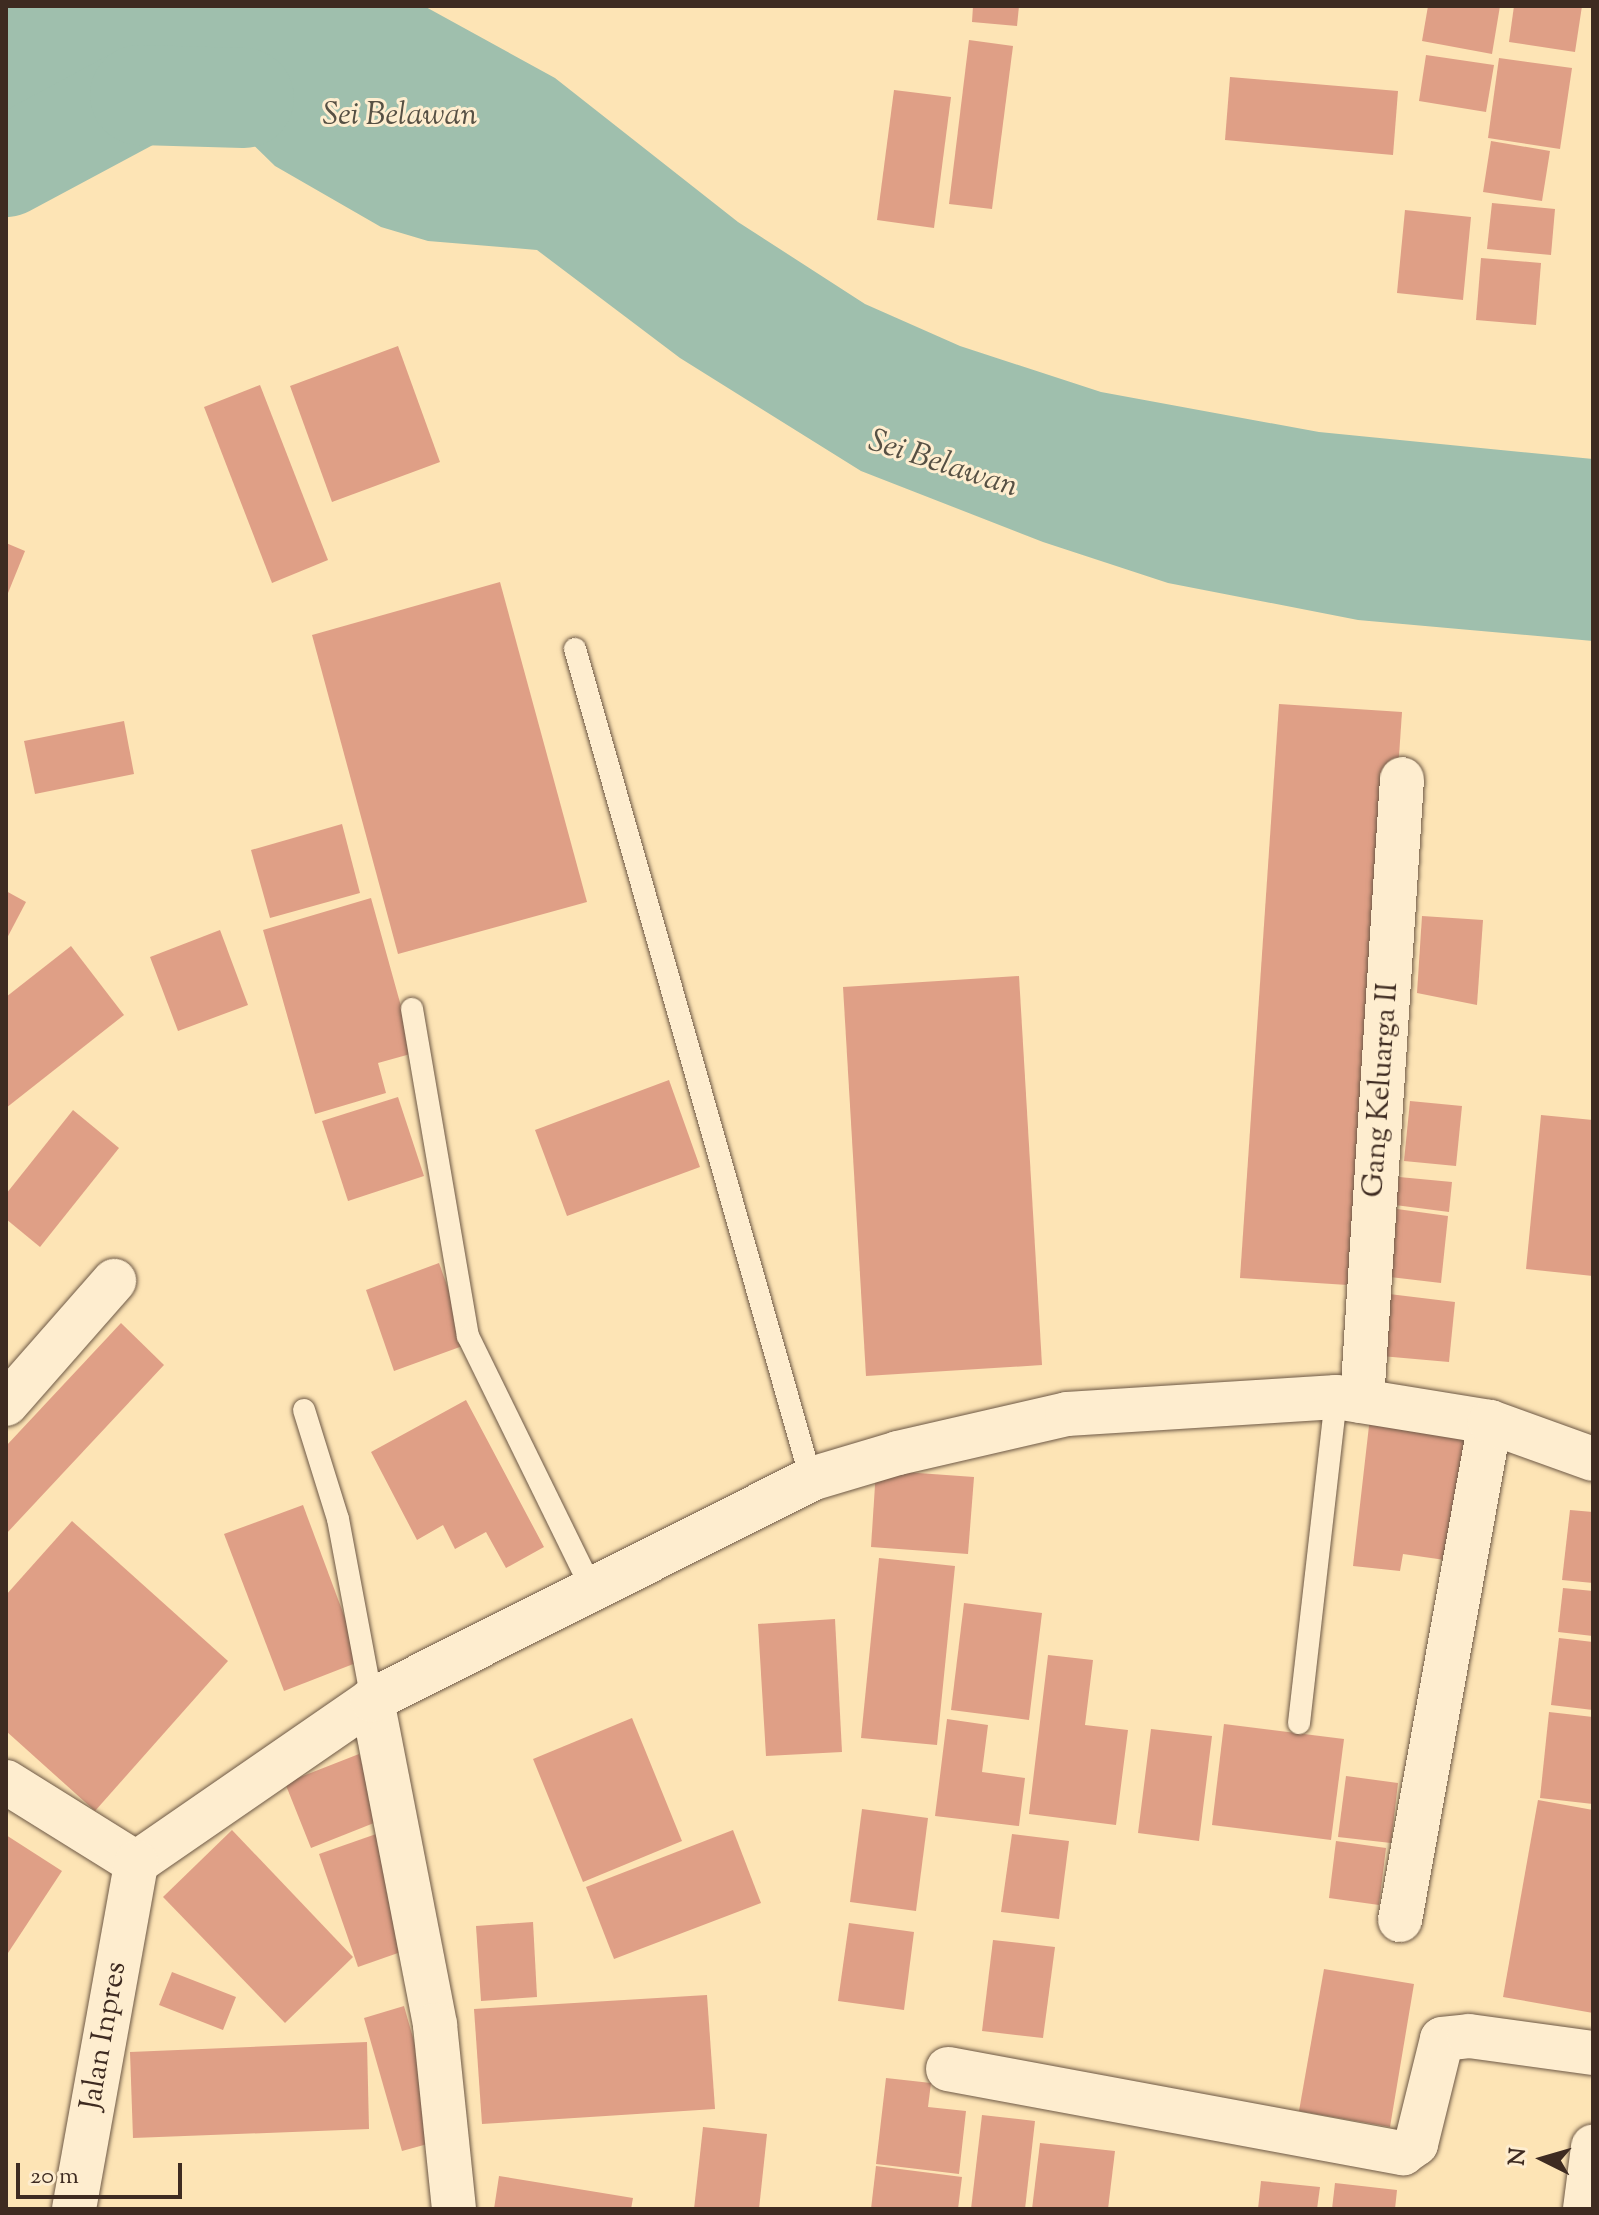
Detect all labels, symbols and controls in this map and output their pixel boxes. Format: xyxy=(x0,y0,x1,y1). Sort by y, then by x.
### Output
water label: Sei Belawan xyxy=(323,97,477,135)
water label: Sei Belawan xyxy=(863,423,1023,507)
street label: Gang Keluarga II xyxy=(1357,981,1407,1199)
street label: Jalan Inpres xyxy=(74,1959,136,2113)
north arrow xyxy=(1503,2119,1583,2199)
scale bar xyxy=(20,2147,186,2197)
text: N xyxy=(1502,2147,1536,2167)
text: 20 m xyxy=(30,2160,79,2194)

